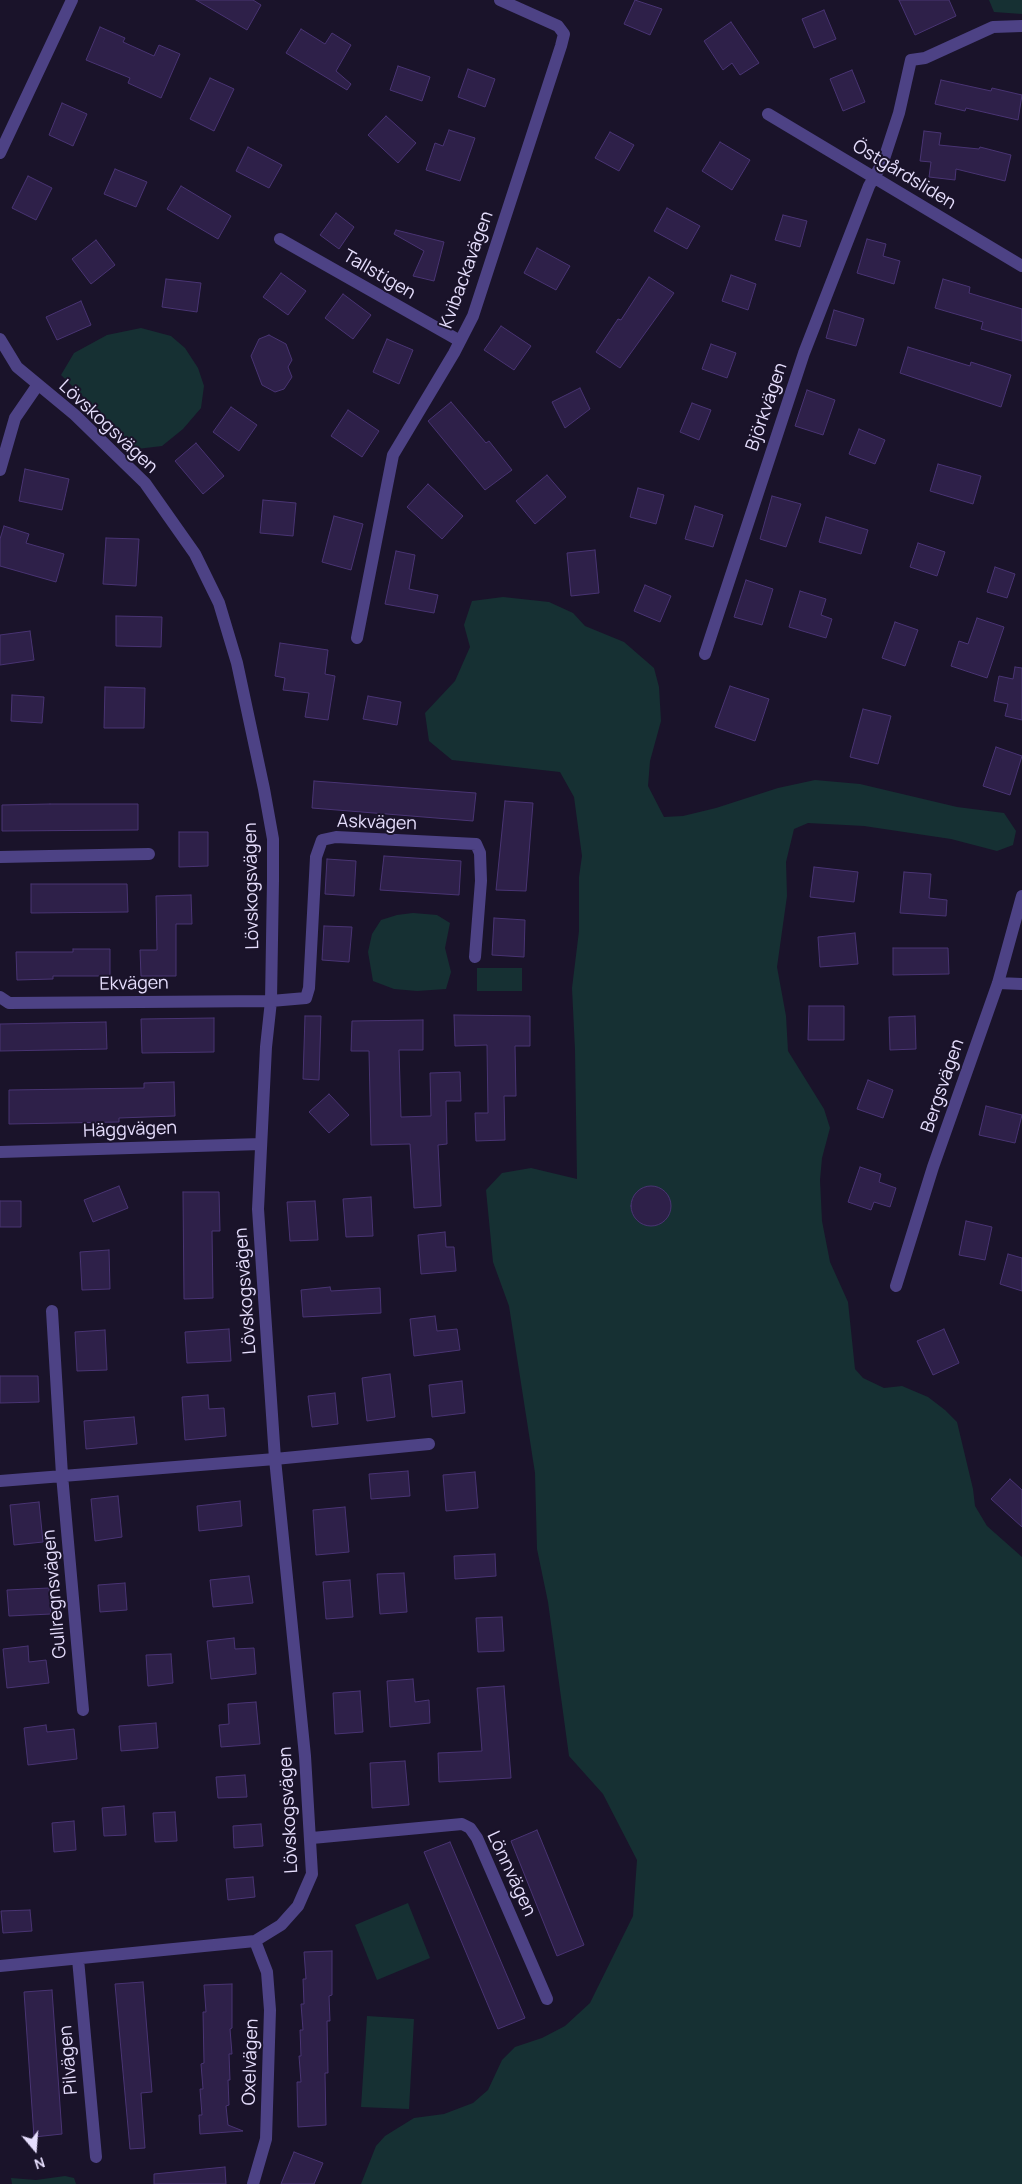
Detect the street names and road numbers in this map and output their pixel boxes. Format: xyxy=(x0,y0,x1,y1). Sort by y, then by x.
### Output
street label: Östgårdsliden xyxy=(848,136,960,214)
street label: Kvibackavägen xyxy=(436,208,498,332)
street label: Tallstigen xyxy=(339,246,419,304)
street label: Björkvägen xyxy=(742,360,792,454)
street label: Lövskogsvägen xyxy=(54,376,162,478)
street label: Askvägen xyxy=(337,811,417,835)
street label: Lövskogsvägen xyxy=(240,822,264,950)
street label: Ekvägen xyxy=(99,973,169,995)
street label: Bergsvägen xyxy=(917,1036,969,1136)
street label: Häggvägen xyxy=(83,1118,177,1142)
street label: Lövskogsvägen xyxy=(231,1227,261,1355)
street label: Gullregnsvägen xyxy=(39,1529,71,1659)
street label: Lövskogsvägen xyxy=(275,1746,303,1874)
street label: Lönnvägen xyxy=(482,1828,540,1920)
street label: Oxelvägen xyxy=(239,2018,263,2106)
street label: Pilvägen xyxy=(55,2024,83,2096)

